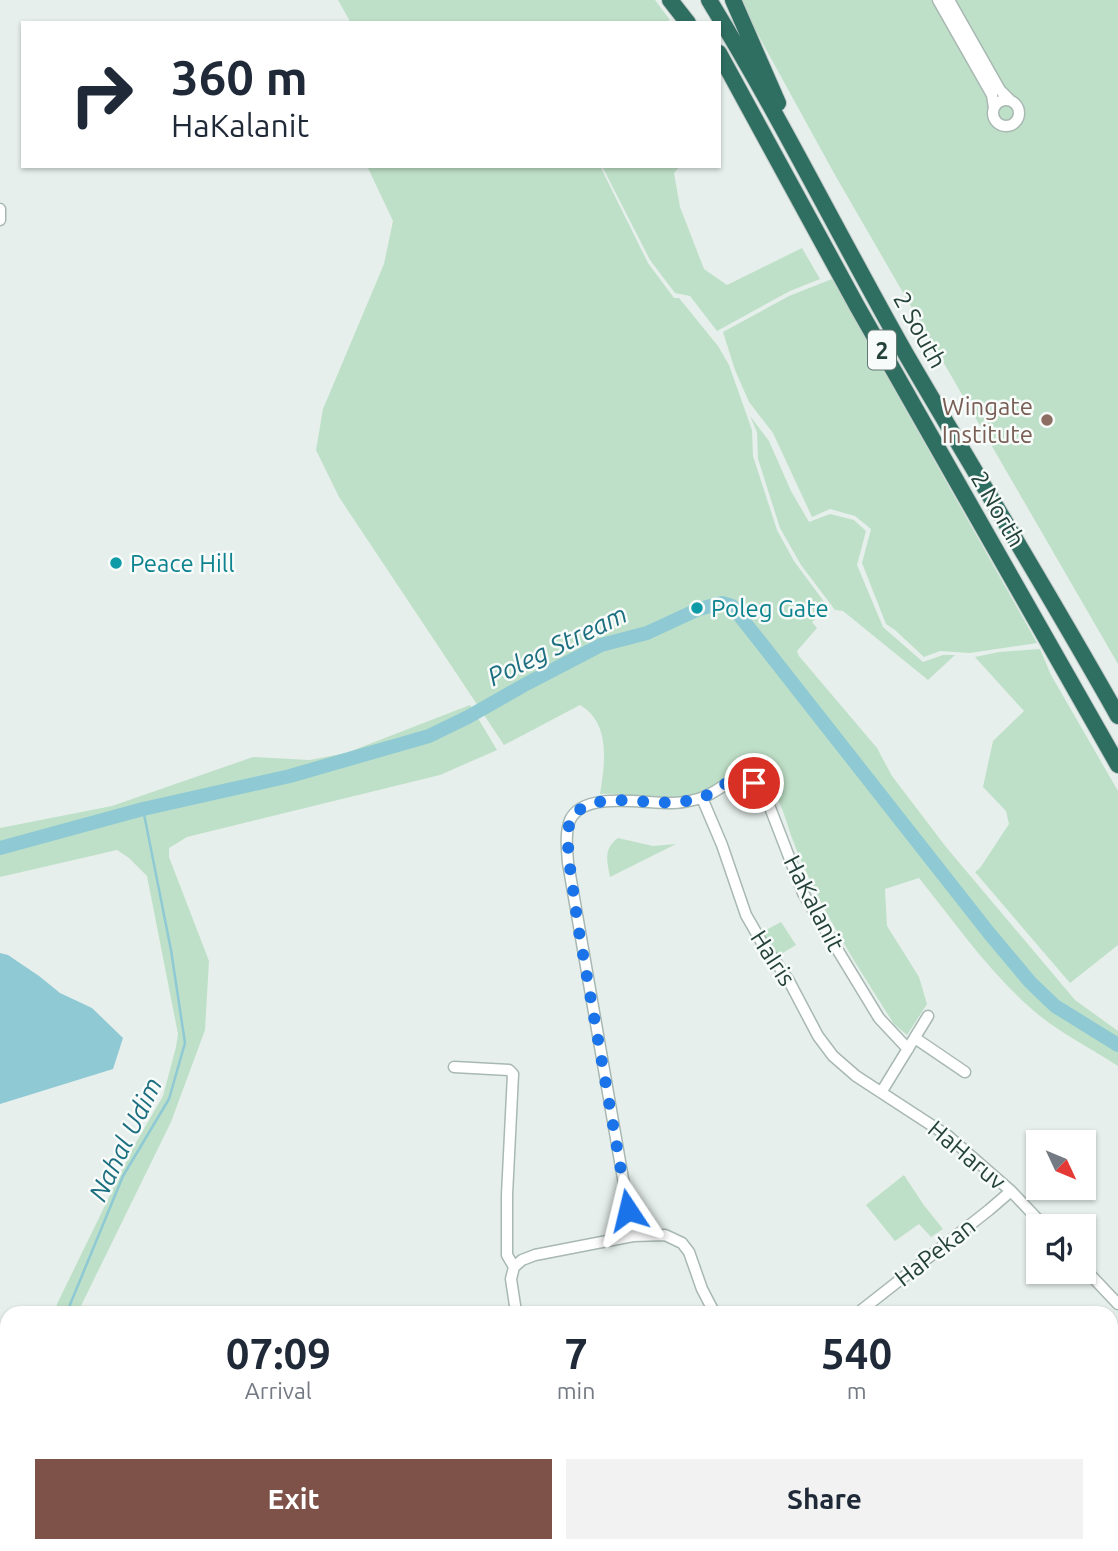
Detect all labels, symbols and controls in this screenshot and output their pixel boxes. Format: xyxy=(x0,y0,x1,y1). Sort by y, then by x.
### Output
icon: right xyxy=(56,49,147,140)
text: 360 m xyxy=(171,49,308,104)
text: HaKalanit xyxy=(171,107,309,143)
street label: 2 South xyxy=(888,287,952,373)
road number: 2 xyxy=(868,330,896,370)
place label: Wingate Institute xyxy=(942,393,1033,448)
marker: Wingate Institute xyxy=(1039,412,1055,428)
street label: 2 North xyxy=(966,467,1030,551)
place label: Peace Hill xyxy=(130,550,234,577)
marker: Peace Hill xyxy=(108,555,124,571)
place label: Poleg Gate xyxy=(711,595,829,622)
water label: Poleg Stream xyxy=(482,599,632,691)
marker: Poleg Gate xyxy=(689,600,705,616)
pin xyxy=(724,753,784,813)
icon: arrive xyxy=(735,764,773,802)
street label: HaKalanit xyxy=(778,851,850,956)
street label: HaIris xyxy=(745,925,801,991)
water label: Nahal Udim xyxy=(83,1073,167,1205)
street label: HaHaruv xyxy=(923,1115,1011,1195)
north arrow xyxy=(1026,1130,1096,1200)
map controls xyxy=(1026,1130,1096,1284)
position arrow xyxy=(591,1173,665,1247)
street label: HaPekan xyxy=(890,1212,980,1292)
button: sound xyxy=(1026,1214,1096,1284)
text: 07:09 xyxy=(226,1330,331,1377)
text: 7 xyxy=(564,1330,588,1377)
text: 540 xyxy=(821,1330,892,1377)
text: Arrival xyxy=(245,1378,312,1403)
text: min xyxy=(557,1378,595,1403)
text: m xyxy=(847,1378,867,1403)
button: Exit xyxy=(35,1459,552,1539)
button: Share xyxy=(566,1459,1083,1539)

